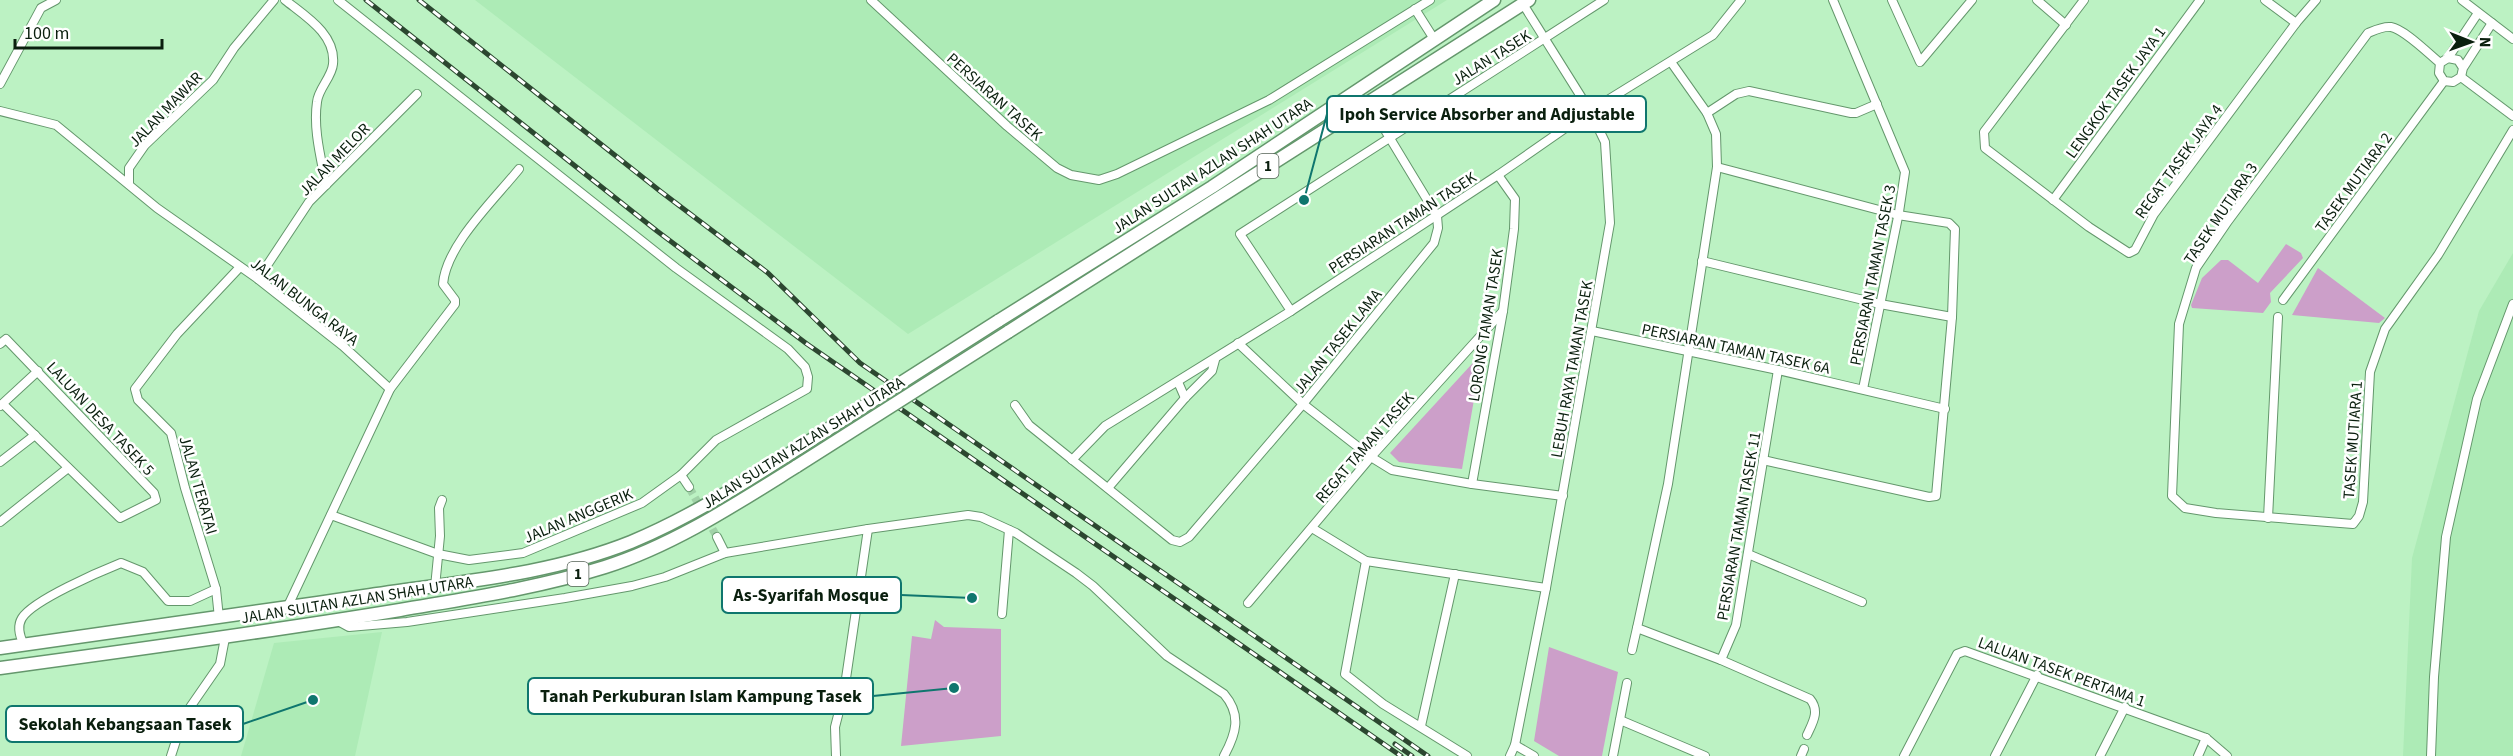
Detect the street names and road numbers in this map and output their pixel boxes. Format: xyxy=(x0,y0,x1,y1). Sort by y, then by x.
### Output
street label: LENGKOK TASEK JAYA 1 xyxy=(2061,22,2171,163)
street label: JALAN TASEK xyxy=(1448,24,1536,91)
street label: PERSIARAN TASEK xyxy=(942,48,1048,146)
street label: JALAN MAWAR xyxy=(124,67,207,152)
street label: JALAN SULTAN AZLAN SHAH UTARA xyxy=(1108,93,1317,239)
street label: REGAT TASEK JAYA 4 xyxy=(2130,100,2228,223)
street label: JALAN MELOR xyxy=(294,118,375,201)
street label: TASEK MUTIARA 2 xyxy=(2310,128,2398,237)
road number: 1 xyxy=(1258,154,1278,178)
street label: TASEK MUTIARA 3 xyxy=(2179,158,2263,269)
street label: PERSIARAN TAMAN TASEK xyxy=(1324,166,1481,279)
street label: PERSIARAN TAMAN TASEK 3 xyxy=(1845,183,1901,367)
street label: LORONG TAMAN TASEK xyxy=(1463,246,1509,403)
street label: JALAN BUNGA RAYA xyxy=(246,253,363,351)
street label: LEBUH RAYA TAMAN TASEK xyxy=(1546,278,1599,460)
street label: JALAN TASEK LAMA xyxy=(1289,284,1387,399)
street label: PERSIARAN TAMAN TASEK 6A xyxy=(1639,318,1832,380)
street label: LALUAN DESA TASEK 5 xyxy=(41,357,159,481)
street label: JALAN SULTAN AZLAN SHAH UTARA xyxy=(698,371,909,514)
street label: TASEK MUTIARA 1 xyxy=(2338,380,2368,500)
street label: REGAT TAMAN TASEK xyxy=(1310,387,1420,508)
street label: PERSIARAN TAMAN TASEK 11 xyxy=(1712,430,1766,622)
street label: JALAN TERATAI xyxy=(174,434,223,537)
street label: JALAN ANGGERIK xyxy=(521,483,637,549)
road number: 1 xyxy=(568,562,588,586)
street label: JALAN SULTAN AZLAN SHAH UTARA xyxy=(240,571,475,629)
street label: LALUAN TASEK PERTAMA 1 xyxy=(1975,631,2148,713)

